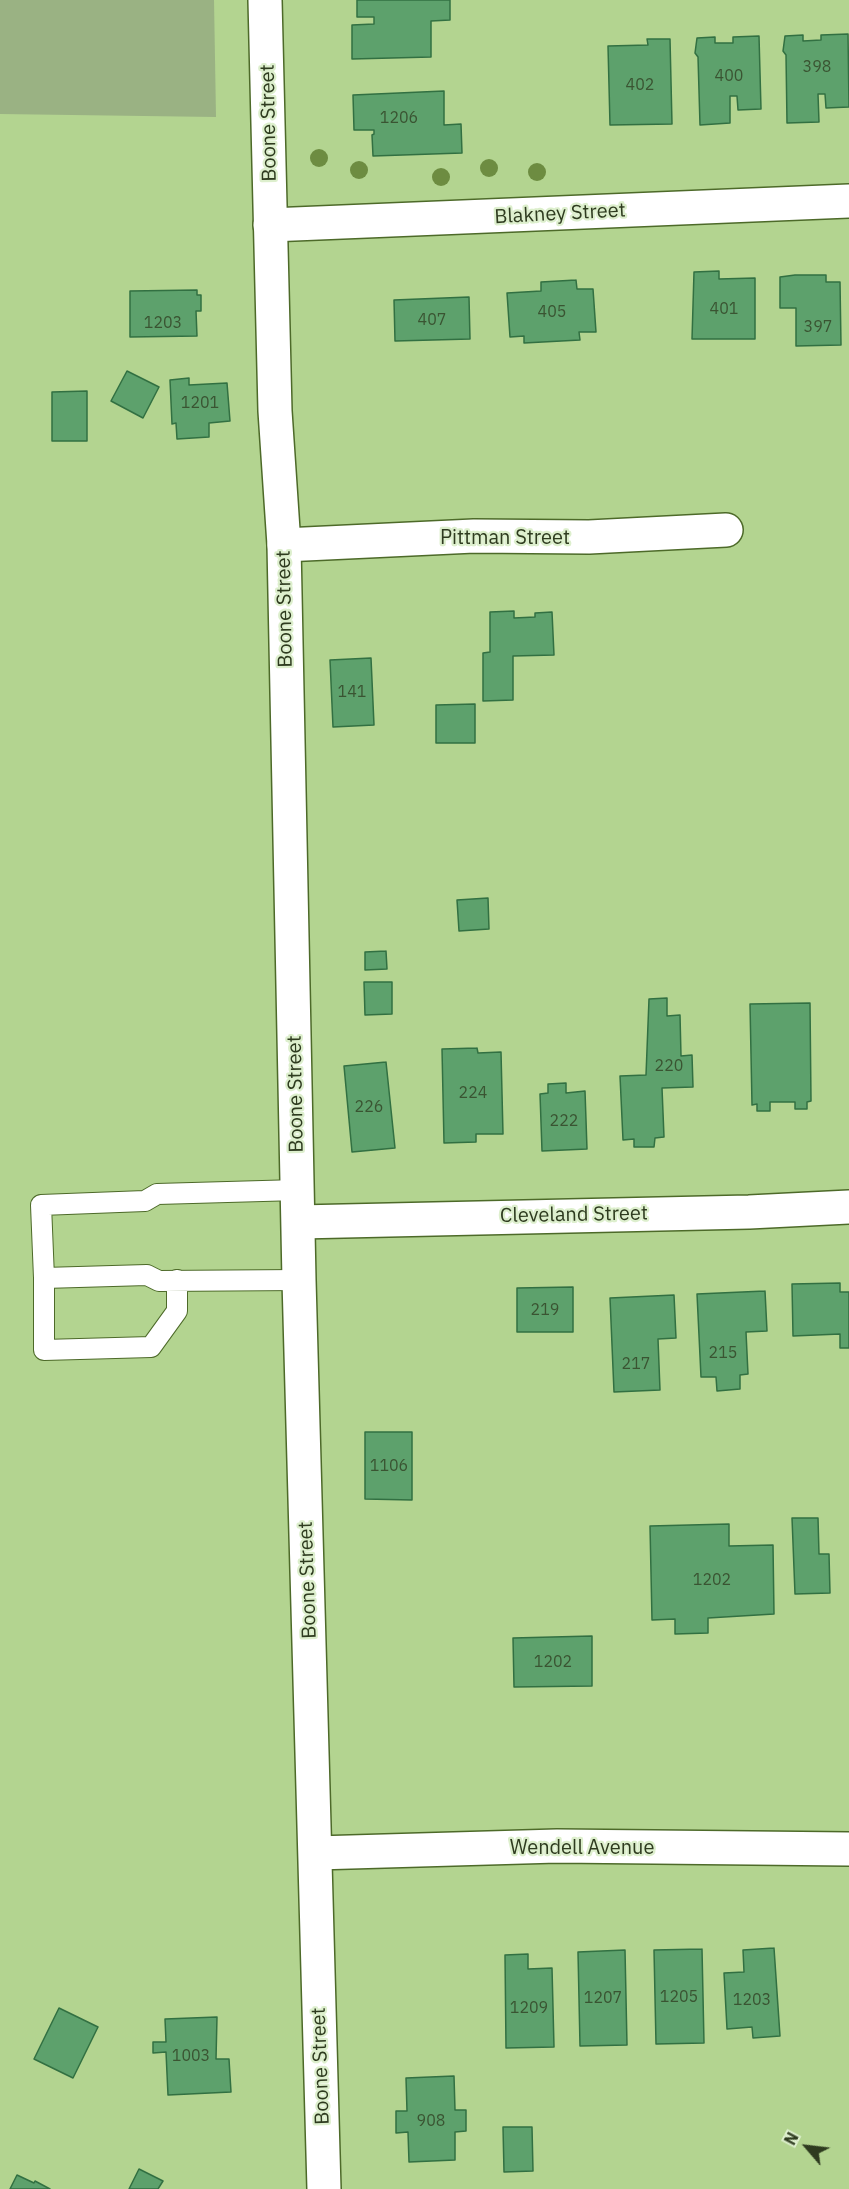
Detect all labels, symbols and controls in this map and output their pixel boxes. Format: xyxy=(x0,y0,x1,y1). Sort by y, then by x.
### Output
house number: 398 xyxy=(803,57,831,77)
street label: Boone Street xyxy=(256,64,282,182)
house number: 400 xyxy=(715,66,743,86)
house number: 402 xyxy=(626,75,654,95)
house number: 1206 xyxy=(380,108,418,128)
street label: Blakney Street xyxy=(494,199,626,229)
house number: 401 xyxy=(710,299,738,319)
house number: 405 xyxy=(538,302,566,322)
house number: 407 xyxy=(418,310,446,330)
house number: 1203 xyxy=(144,313,182,333)
house number: 397 xyxy=(804,317,832,337)
house number: 1201 xyxy=(181,393,219,413)
street label: Pittman Street xyxy=(440,526,570,550)
street label: Boone Street xyxy=(272,550,298,668)
house number: 141 xyxy=(338,682,366,702)
street label: Boone Street xyxy=(283,1035,309,1153)
house number: 220 xyxy=(655,1056,683,1076)
house number: 224 xyxy=(459,1083,487,1103)
house number: 226 xyxy=(355,1097,383,1117)
house number: 222 xyxy=(550,1111,578,1131)
street label: Cleveland Street xyxy=(500,1202,648,1228)
house number: 219 xyxy=(531,1300,559,1320)
house number: 215 xyxy=(709,1343,737,1363)
house number: 217 xyxy=(622,1354,650,1374)
house number: 1106 xyxy=(370,1456,408,1476)
street label: Boone Street xyxy=(294,1521,322,1639)
house number: 1202 xyxy=(693,1570,731,1590)
house number: 1202 xyxy=(534,1652,572,1672)
street label: Wendell Avenue xyxy=(510,1836,654,1860)
house number: 1205 xyxy=(660,1987,698,2007)
house number: 1207 xyxy=(584,1988,622,2008)
house number: 1203 xyxy=(733,1990,771,2010)
house number: 1209 xyxy=(510,1998,548,2018)
street label: Boone Street xyxy=(307,2007,335,2125)
house number: 1003 xyxy=(172,2046,210,2066)
house number: 908 xyxy=(417,2111,445,2131)
north arrow xyxy=(777,2117,837,2177)
text: N xyxy=(780,2129,803,2148)

